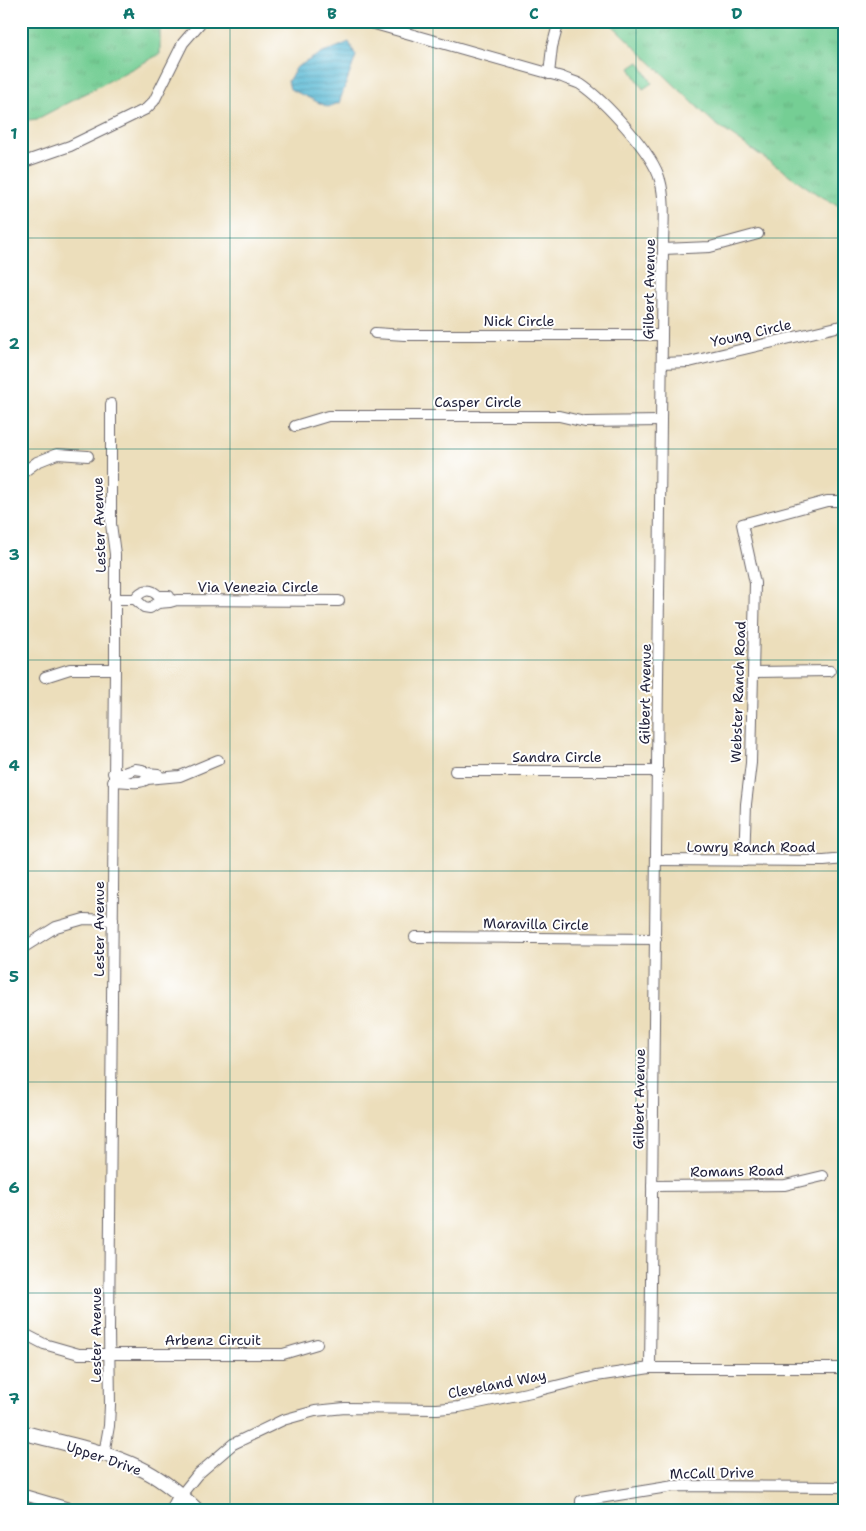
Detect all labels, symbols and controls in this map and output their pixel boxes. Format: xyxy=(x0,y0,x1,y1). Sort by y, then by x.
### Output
text: A xyxy=(123,3,135,24)
text: B xyxy=(327,3,337,24)
text: C xyxy=(529,3,539,24)
text: D xyxy=(731,3,743,24)
text: 1 xyxy=(10,123,18,144)
street label: Gilbert Avenue xyxy=(639,238,659,340)
street label: Nick Circle xyxy=(484,312,555,330)
street label: Young Circle xyxy=(709,315,793,351)
text: 2 xyxy=(8,333,20,354)
street label: Casper Circle xyxy=(434,393,522,411)
street label: Lester Avenue xyxy=(88,477,110,573)
text: 3 xyxy=(8,544,20,565)
street label: Via Venezia Circle xyxy=(197,578,319,596)
street label: Webster Ranch Road xyxy=(727,620,749,763)
street label: Gilbert Avenue xyxy=(635,643,655,745)
street label: Sandra Circle xyxy=(512,748,602,766)
text: 4 xyxy=(8,755,20,776)
street label: Lowry Ranch Road xyxy=(687,838,816,856)
street label: Lester Avenue xyxy=(90,881,108,977)
street label: Maravilla Circle xyxy=(483,914,589,934)
text: 5 xyxy=(9,966,19,987)
street label: Gilbert Avenue xyxy=(629,1048,649,1150)
street label: Romans Road xyxy=(690,1161,784,1181)
text: 6 xyxy=(8,1177,20,1198)
street label: Lester Avenue xyxy=(87,1287,105,1383)
street label: Arbenz Circuit xyxy=(165,1331,261,1349)
street label: Cleveland Way xyxy=(446,1366,548,1402)
text: 7 xyxy=(8,1388,20,1409)
street label: Upper Drive xyxy=(64,1437,144,1479)
street label: McCall Drive xyxy=(669,1463,755,1483)

